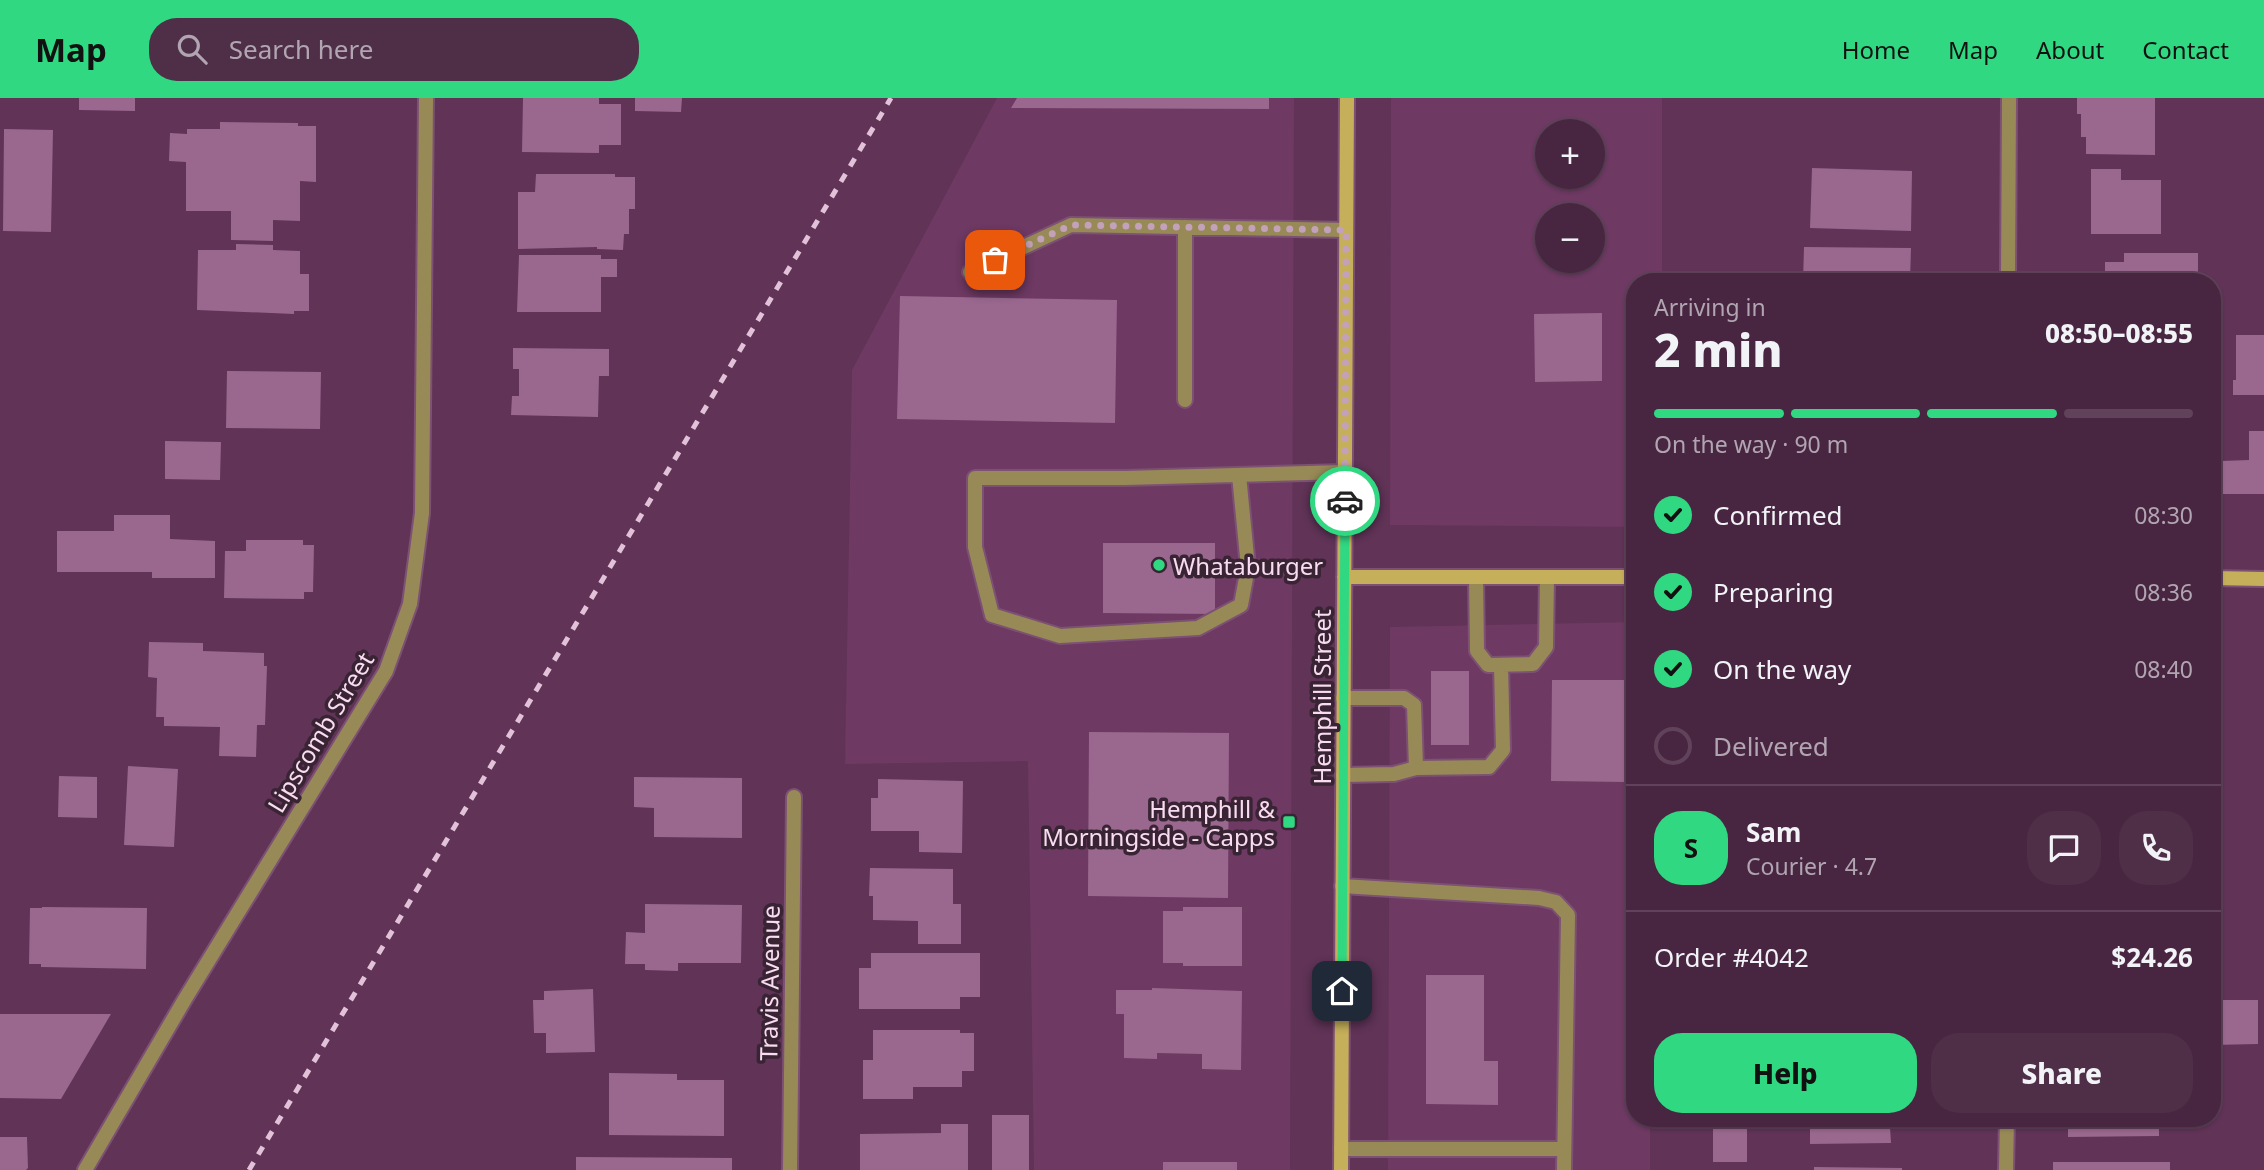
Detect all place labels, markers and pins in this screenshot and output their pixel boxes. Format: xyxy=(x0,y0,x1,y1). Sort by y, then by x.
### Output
pin xyxy=(965,230,1025,290)
place label: Whataburger xyxy=(1173,549,1323,582)
marker: Whataburger xyxy=(1151,557,1167,573)
place label: Hemphill & Morningside - Capps xyxy=(1042,792,1275,853)
marker: Hemphill & Morningside - Capps xyxy=(1281,814,1297,830)
pin xyxy=(1312,961,1372,1021)

